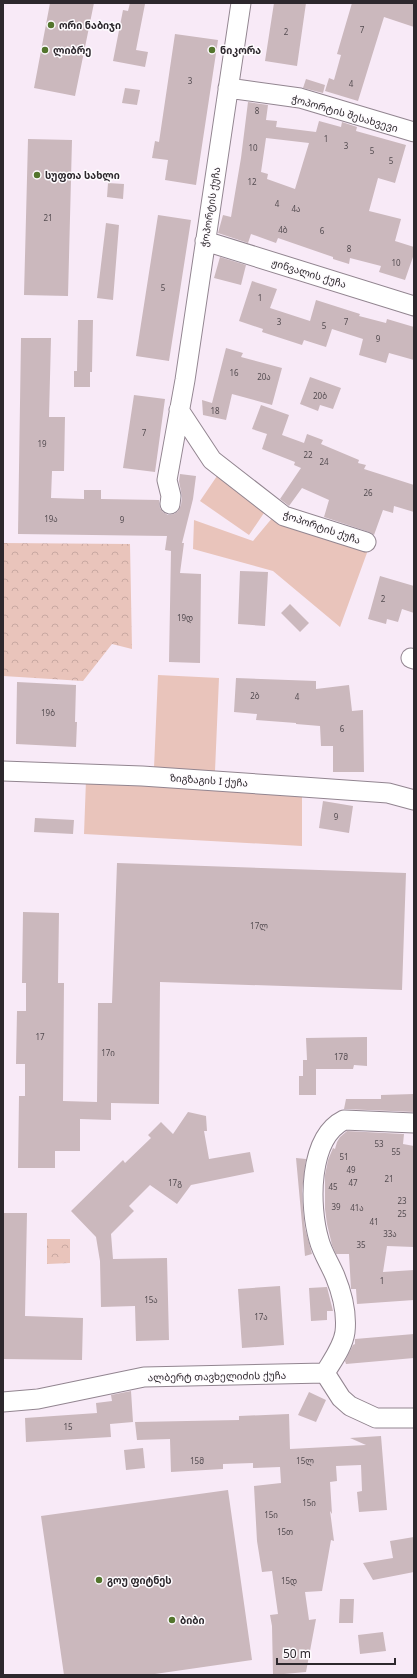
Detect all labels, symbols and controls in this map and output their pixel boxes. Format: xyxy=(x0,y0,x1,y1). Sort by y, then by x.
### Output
place label: ორი ნაბიჯი xyxy=(59,18,121,32)
marker: ორი ნაბიჯი xyxy=(46,20,56,30)
house number: 7 xyxy=(360,24,365,35)
house number: 2 xyxy=(284,26,289,37)
place label: ლიბრე xyxy=(53,43,91,57)
place label: ნიკორა xyxy=(220,43,261,57)
marker: ლიბრე xyxy=(40,45,50,55)
marker: ნიკორა xyxy=(207,45,217,55)
house number: 3 xyxy=(188,75,193,86)
house number: 4 xyxy=(349,78,354,89)
street label: ჭოპორტის შესახვევი xyxy=(290,91,400,135)
house number: 8 xyxy=(255,105,260,116)
house number: 1 xyxy=(324,133,328,144)
house number: 3 xyxy=(344,140,349,151)
house number: 10 xyxy=(248,142,258,153)
house number: 5 xyxy=(370,145,375,156)
house number: 5 xyxy=(389,155,394,166)
street label: ჭოპორტის ქუჩა xyxy=(197,166,223,248)
place label: სუფთა სახლი xyxy=(45,168,120,182)
marker: სუფთა სახლი xyxy=(32,170,42,180)
house number: 12 xyxy=(247,176,257,187)
house number: 4 xyxy=(275,198,280,209)
house number: 4ა xyxy=(292,203,300,214)
house number: 21 xyxy=(43,212,53,223)
house number: 4ბ xyxy=(278,224,288,235)
house number: 6 xyxy=(320,225,325,236)
house number: 8 xyxy=(347,243,352,254)
street label: ჟინვალის ქუჩა xyxy=(270,255,348,291)
house number: 10 xyxy=(391,257,401,268)
house number: 5 xyxy=(161,282,166,293)
house number: 1 xyxy=(258,292,262,303)
house number: 3 xyxy=(277,316,282,327)
house number: 7 xyxy=(344,316,349,327)
house number: 5 xyxy=(322,320,327,331)
house number: 9 xyxy=(376,333,381,344)
house number: 16 xyxy=(229,367,239,378)
house number: 20ა xyxy=(257,371,271,382)
house number: 20ბ xyxy=(313,390,327,401)
house number: 18 xyxy=(210,405,220,416)
house number: 7 xyxy=(142,427,147,438)
house number: 19 xyxy=(37,438,47,449)
house number: 22 xyxy=(303,449,313,460)
house number: 24 xyxy=(319,456,329,467)
house number: 26 xyxy=(363,487,373,498)
street label: ჭოპორტის ქუჩა xyxy=(281,507,363,547)
house number: 19ა xyxy=(44,513,58,524)
house number: 9 xyxy=(120,514,125,525)
house number: 2 xyxy=(381,593,386,604)
house number: 19დ xyxy=(177,612,193,624)
house number: 2ბ xyxy=(250,690,260,701)
house number: 4 xyxy=(295,691,300,702)
house number: 19ბ xyxy=(41,707,55,718)
house number: 6 xyxy=(340,723,345,734)
street label: ზიგზაგის I ქუჩა xyxy=(169,770,249,790)
house number: 9 xyxy=(334,811,339,822)
house number: 17ლ xyxy=(250,920,268,932)
house number: 17 xyxy=(35,1031,45,1042)
house number: 17ი xyxy=(101,1047,115,1058)
house number: 17მ xyxy=(334,1051,348,1062)
house number: 53 xyxy=(374,1138,384,1149)
house number: 55 xyxy=(391,1146,401,1157)
house number: 51 xyxy=(339,1151,349,1162)
house number: 49 xyxy=(346,1164,356,1175)
house number: 21 xyxy=(384,1173,394,1184)
house number: 17გ xyxy=(168,1177,182,1188)
house number: 47 xyxy=(348,1177,358,1188)
house number: 45 xyxy=(328,1181,338,1192)
house number: 23 xyxy=(397,1195,407,1206)
house number: 39 xyxy=(331,1201,341,1212)
house number: 41ა xyxy=(350,1202,364,1213)
house number: 25 xyxy=(397,1208,407,1219)
house number: 41 xyxy=(369,1216,379,1227)
house number: 33ა xyxy=(383,1228,397,1239)
house number: 35 xyxy=(356,1239,366,1250)
house number: 1 xyxy=(380,1275,384,1286)
house number: 15ა xyxy=(144,1294,158,1305)
house number: 17ა xyxy=(254,1311,268,1322)
street label: ალბერტ თავხელიძის ქუჩა xyxy=(148,1368,286,1384)
house number: 15 xyxy=(63,1421,73,1432)
house number: 15მ xyxy=(190,1455,204,1466)
house number: 15ლ xyxy=(296,1455,314,1467)
house number: 15ი xyxy=(302,1497,316,1508)
house number: 15ი xyxy=(264,1509,278,1520)
house number: 15თ xyxy=(277,1526,293,1537)
place label: გოუ ფიტნეს xyxy=(107,1573,172,1587)
marker: გოუ ფიტნეს xyxy=(94,1575,104,1585)
house number: 15დ xyxy=(281,1575,297,1587)
place label: ბიბი xyxy=(180,1613,205,1627)
marker: ბიბი xyxy=(167,1615,177,1625)
scale bar xyxy=(277,1640,395,1666)
text: 50 m xyxy=(283,1645,311,1662)

